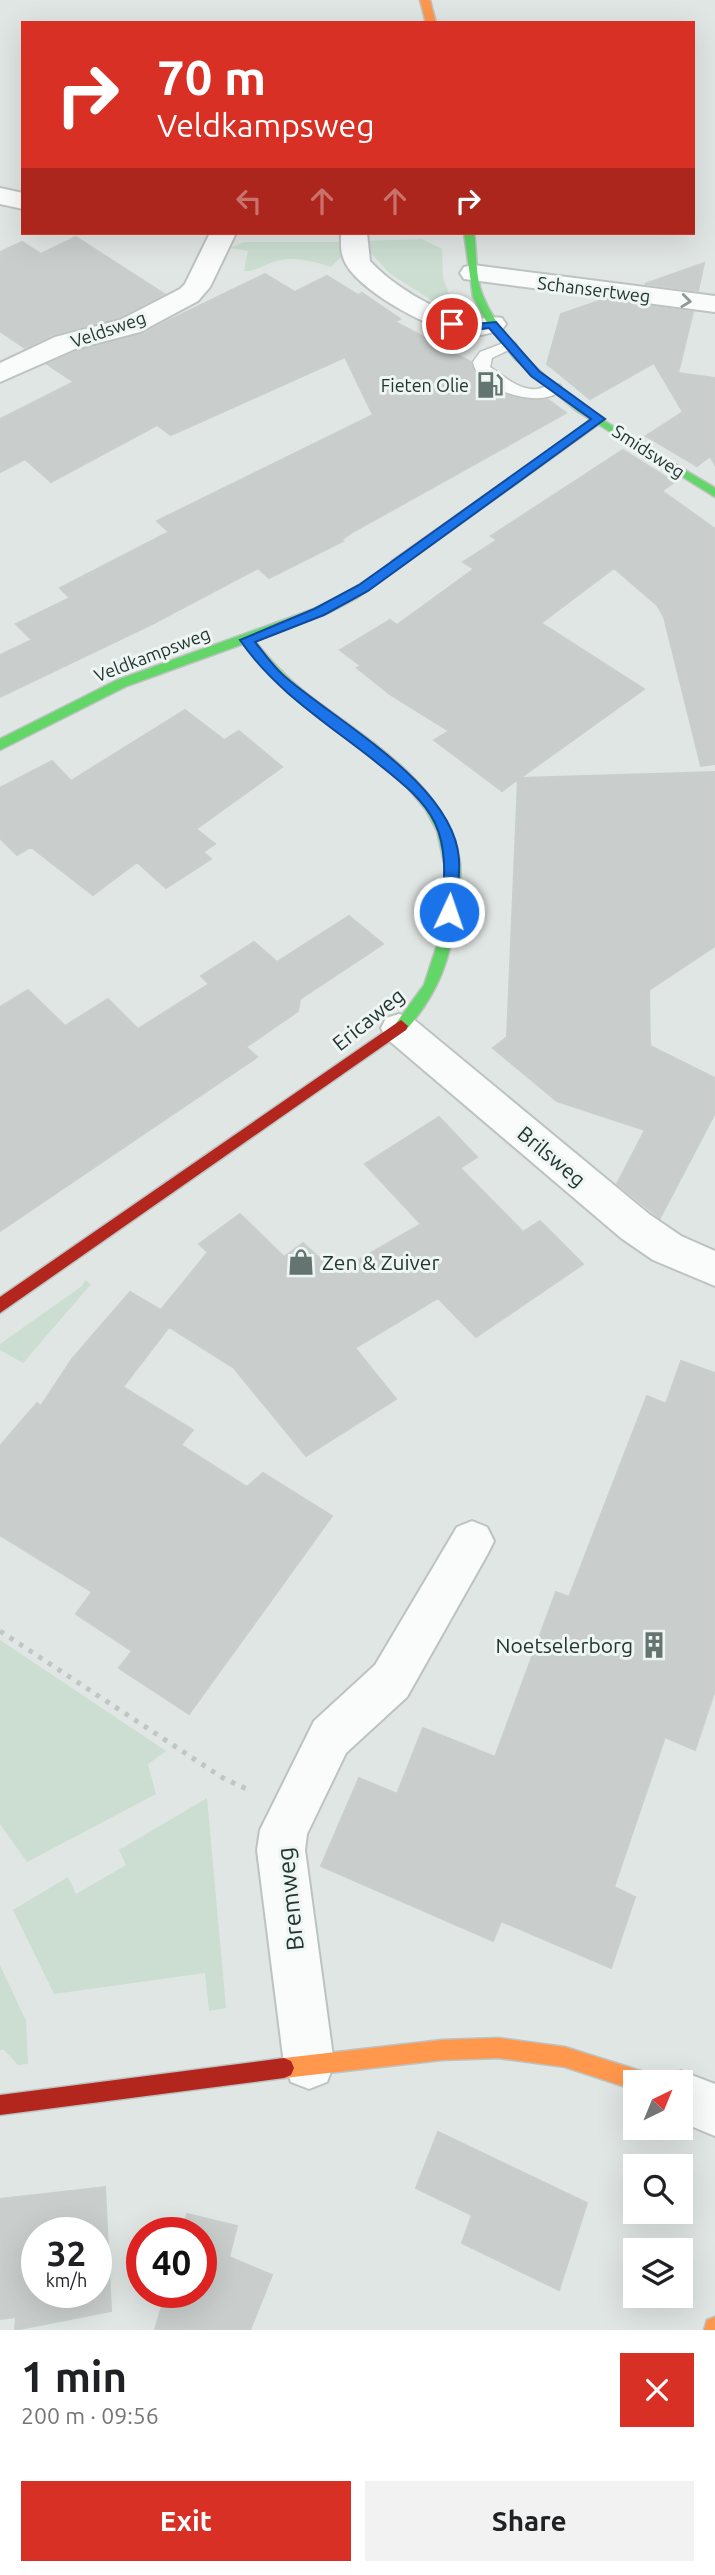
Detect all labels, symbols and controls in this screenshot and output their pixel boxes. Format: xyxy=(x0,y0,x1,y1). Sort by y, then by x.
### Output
icon: right xyxy=(42,49,133,140)
text: 70 m xyxy=(157,49,266,104)
text: Veldkampsweg xyxy=(157,107,375,143)
icon: left xyxy=(230,182,268,220)
icon: ahead xyxy=(303,182,341,220)
icon: ahead xyxy=(376,182,414,220)
icon: right xyxy=(449,182,487,220)
street label: Schansertweg xyxy=(536,272,652,306)
one-way arrow xyxy=(680,293,692,308)
pin xyxy=(422,294,482,354)
icon: arrive xyxy=(433,305,471,343)
street label: Veldsweg xyxy=(68,307,148,351)
fuel station icon: Fieten Olie xyxy=(475,370,505,400)
place label: Fieten Olie xyxy=(381,375,469,395)
street label: Smidsweg xyxy=(609,420,689,482)
street label: Veldkampsweg xyxy=(91,623,213,685)
position arrow xyxy=(412,875,486,949)
street label: Ericaweg xyxy=(327,983,409,1055)
street label: Brilsweg xyxy=(513,1121,591,1191)
shop icon: Zen & Zuiver xyxy=(286,1247,316,1277)
place label: Zen & Zuiver xyxy=(322,1250,439,1274)
building icon: Noetselerborg xyxy=(639,1630,669,1660)
place label: Noetselerborg xyxy=(496,1633,633,1657)
street label: Bremweg xyxy=(271,1846,309,1952)
north arrow xyxy=(623,2070,693,2140)
map controls xyxy=(623,2070,693,2308)
button: search xyxy=(623,2154,693,2224)
speed limit sign: 40 xyxy=(126,2217,217,2308)
text: 32 xyxy=(47,2233,86,2273)
button: layers xyxy=(623,2238,693,2308)
text: km/h xyxy=(46,2270,87,2290)
text: 1 min xyxy=(21,2353,127,2400)
button: close xyxy=(620,2353,694,2427)
text: 200 m · 09:56 xyxy=(21,2403,159,2428)
button: Exit xyxy=(21,2481,351,2561)
button: Share xyxy=(365,2481,694,2561)

